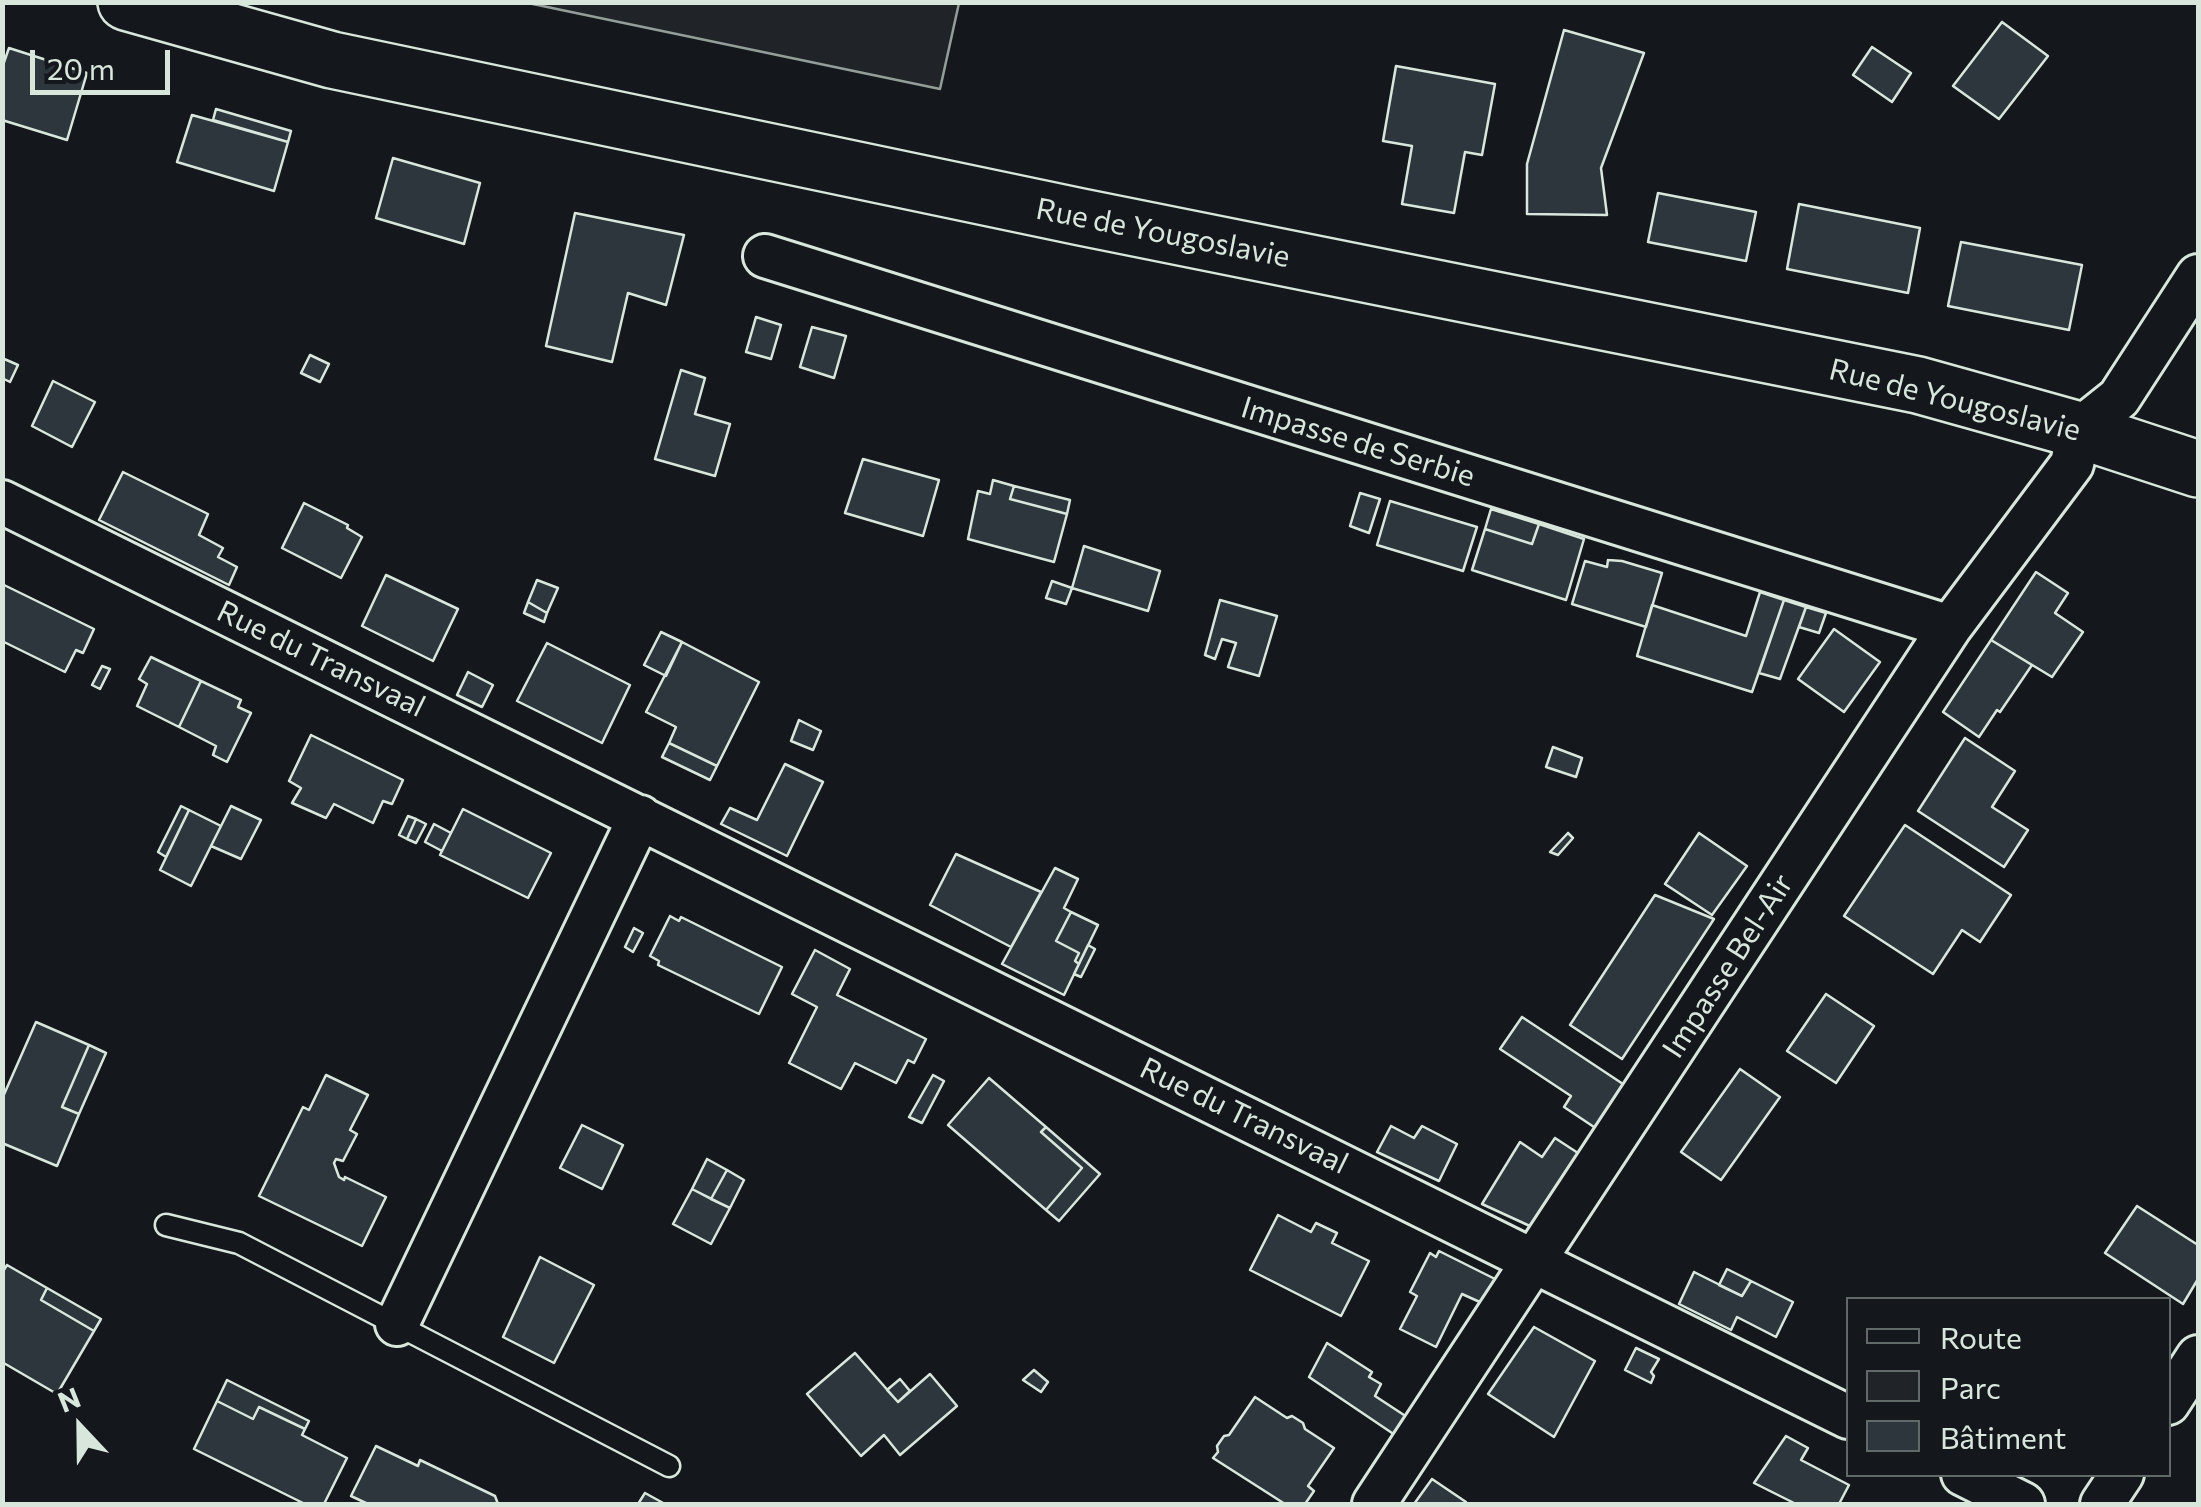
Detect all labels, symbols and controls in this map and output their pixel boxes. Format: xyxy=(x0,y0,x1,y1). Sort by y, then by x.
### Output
scale bar xyxy=(35,30,175,92)
text: 20 m xyxy=(47,49,115,86)
street label: Rue de Yougoslavie xyxy=(1033,191,1293,275)
street label: Rue de Yougoslavie xyxy=(1826,351,2084,449)
street label: Impasse de Serbie xyxy=(1237,389,1479,495)
street label: Rue du Transvaal xyxy=(211,593,431,725)
street label: Impasse Bel-Air xyxy=(1655,867,1801,1065)
street label: Rue du Transvaal xyxy=(1134,1050,1354,1182)
legend xyxy=(1846,1297,2171,1477)
text: Route xyxy=(1940,1318,2022,1355)
text: Parc xyxy=(1940,1368,2001,1405)
north arrow xyxy=(30,1377,130,1477)
text: N xyxy=(53,1379,85,1419)
text: Bâtiment xyxy=(1940,1418,2066,1455)

